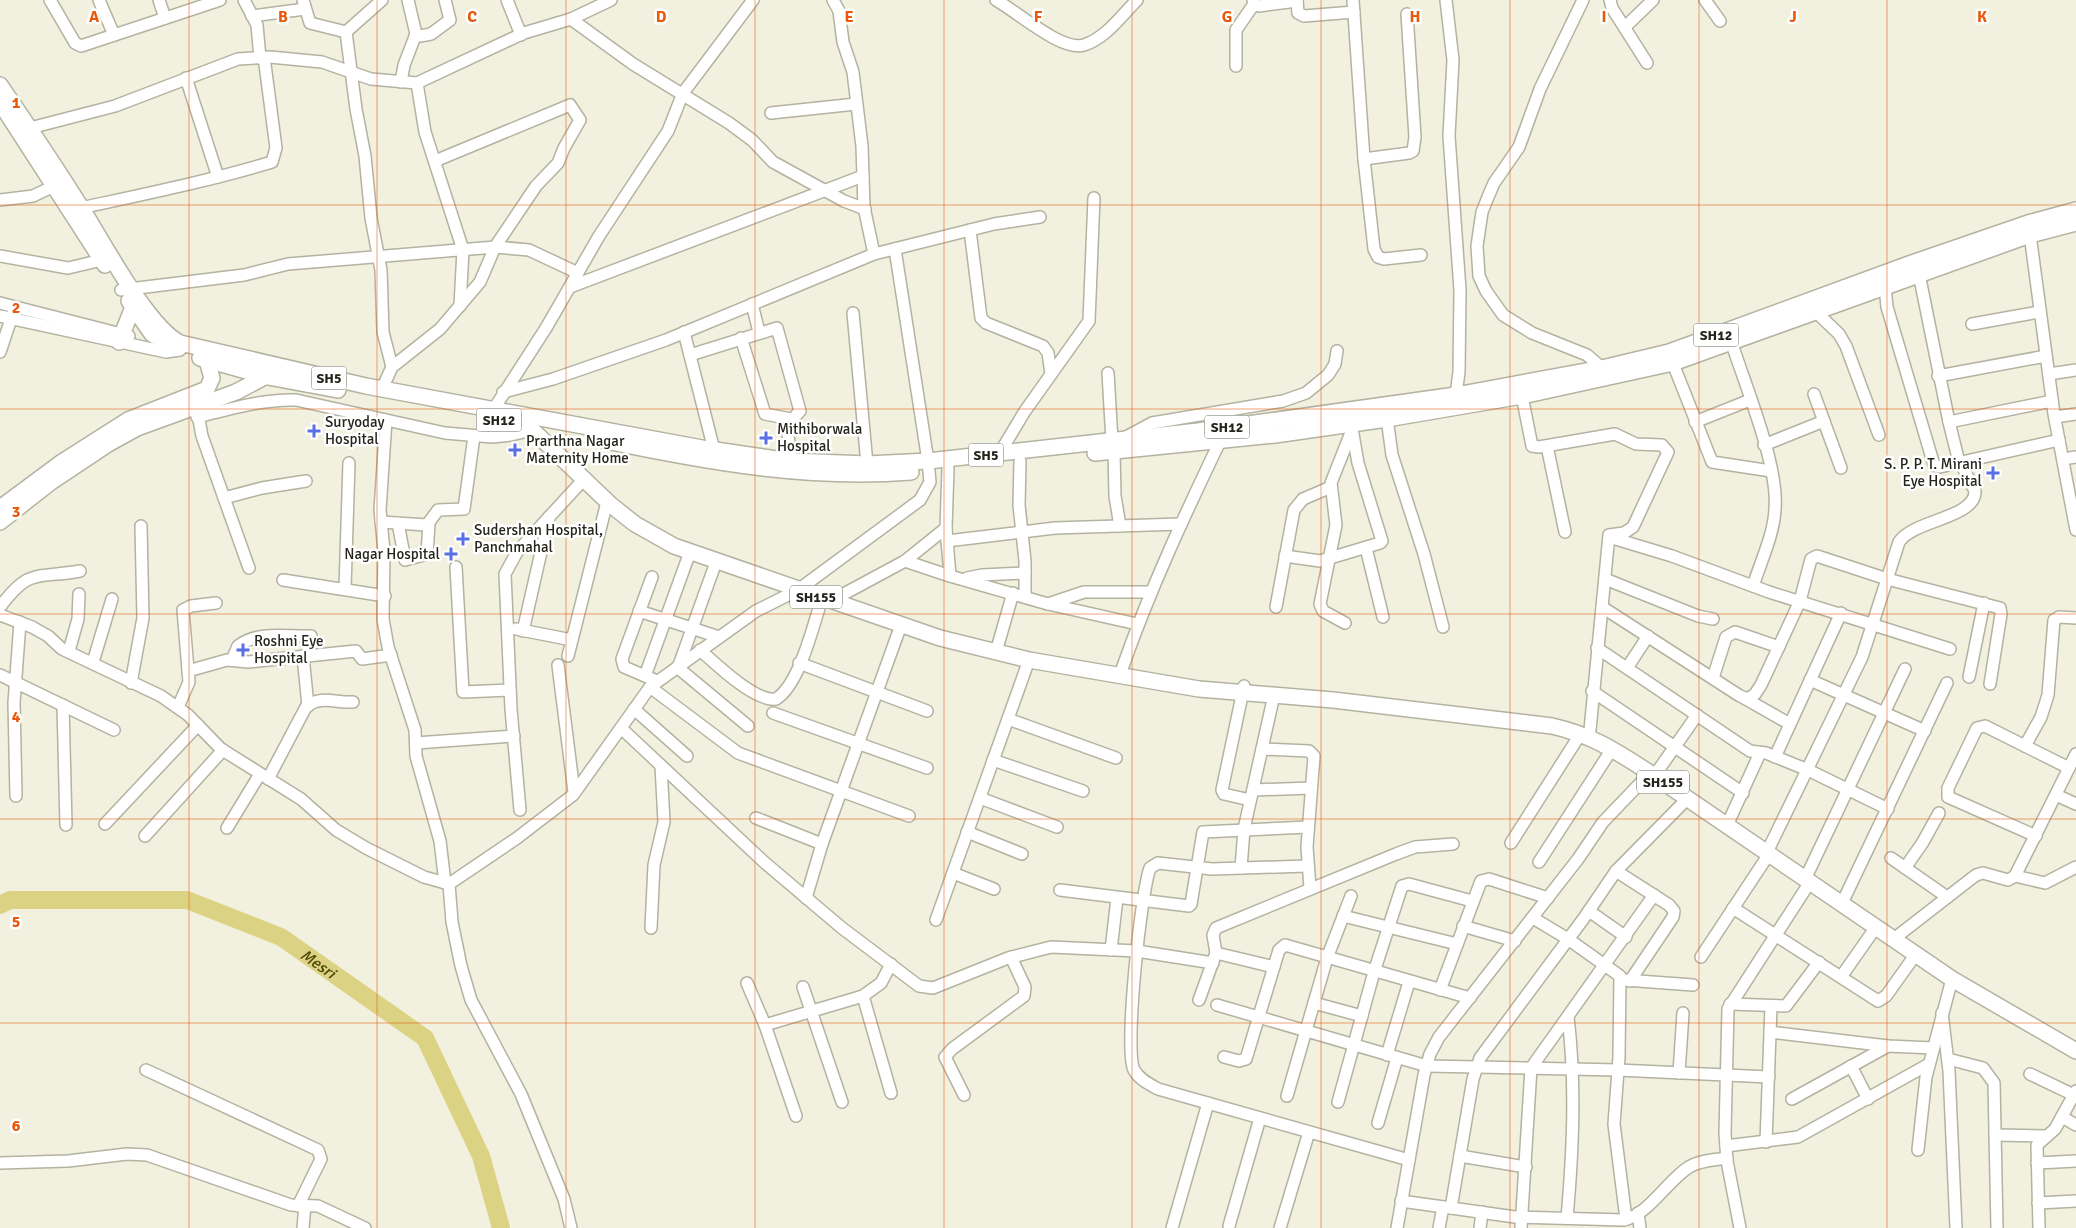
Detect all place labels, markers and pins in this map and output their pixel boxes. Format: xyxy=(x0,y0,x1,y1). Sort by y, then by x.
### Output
place label: Suryoday Hospital xyxy=(325,413,384,448)
place label: Mithiborwala Hospital xyxy=(777,420,862,455)
marker: Suryoday Hospital xyxy=(307,424,321,438)
marker: Mithiborwala Hospital xyxy=(759,431,773,445)
place label: Prarthna Nagar Maternity Home xyxy=(526,432,629,467)
marker: Prarthna Nagar Maternity Home xyxy=(508,443,522,457)
place label: S. P. P. T. Mirani Eye Hospital xyxy=(1884,455,1982,490)
marker: S. P. P. T. Mirani Eye Hospital xyxy=(1986,466,2000,480)
place label: Sudershan Hospital, Panchmahal xyxy=(474,521,603,556)
marker: Sudershan Hospital, Panchmahal xyxy=(456,532,470,546)
place label: Nagar Hospital xyxy=(344,545,440,563)
marker: Nagar Hospital xyxy=(444,547,458,561)
place label: Roshni Eye Hospital xyxy=(254,632,324,667)
marker: Roshni Eye Hospital xyxy=(236,643,250,657)

